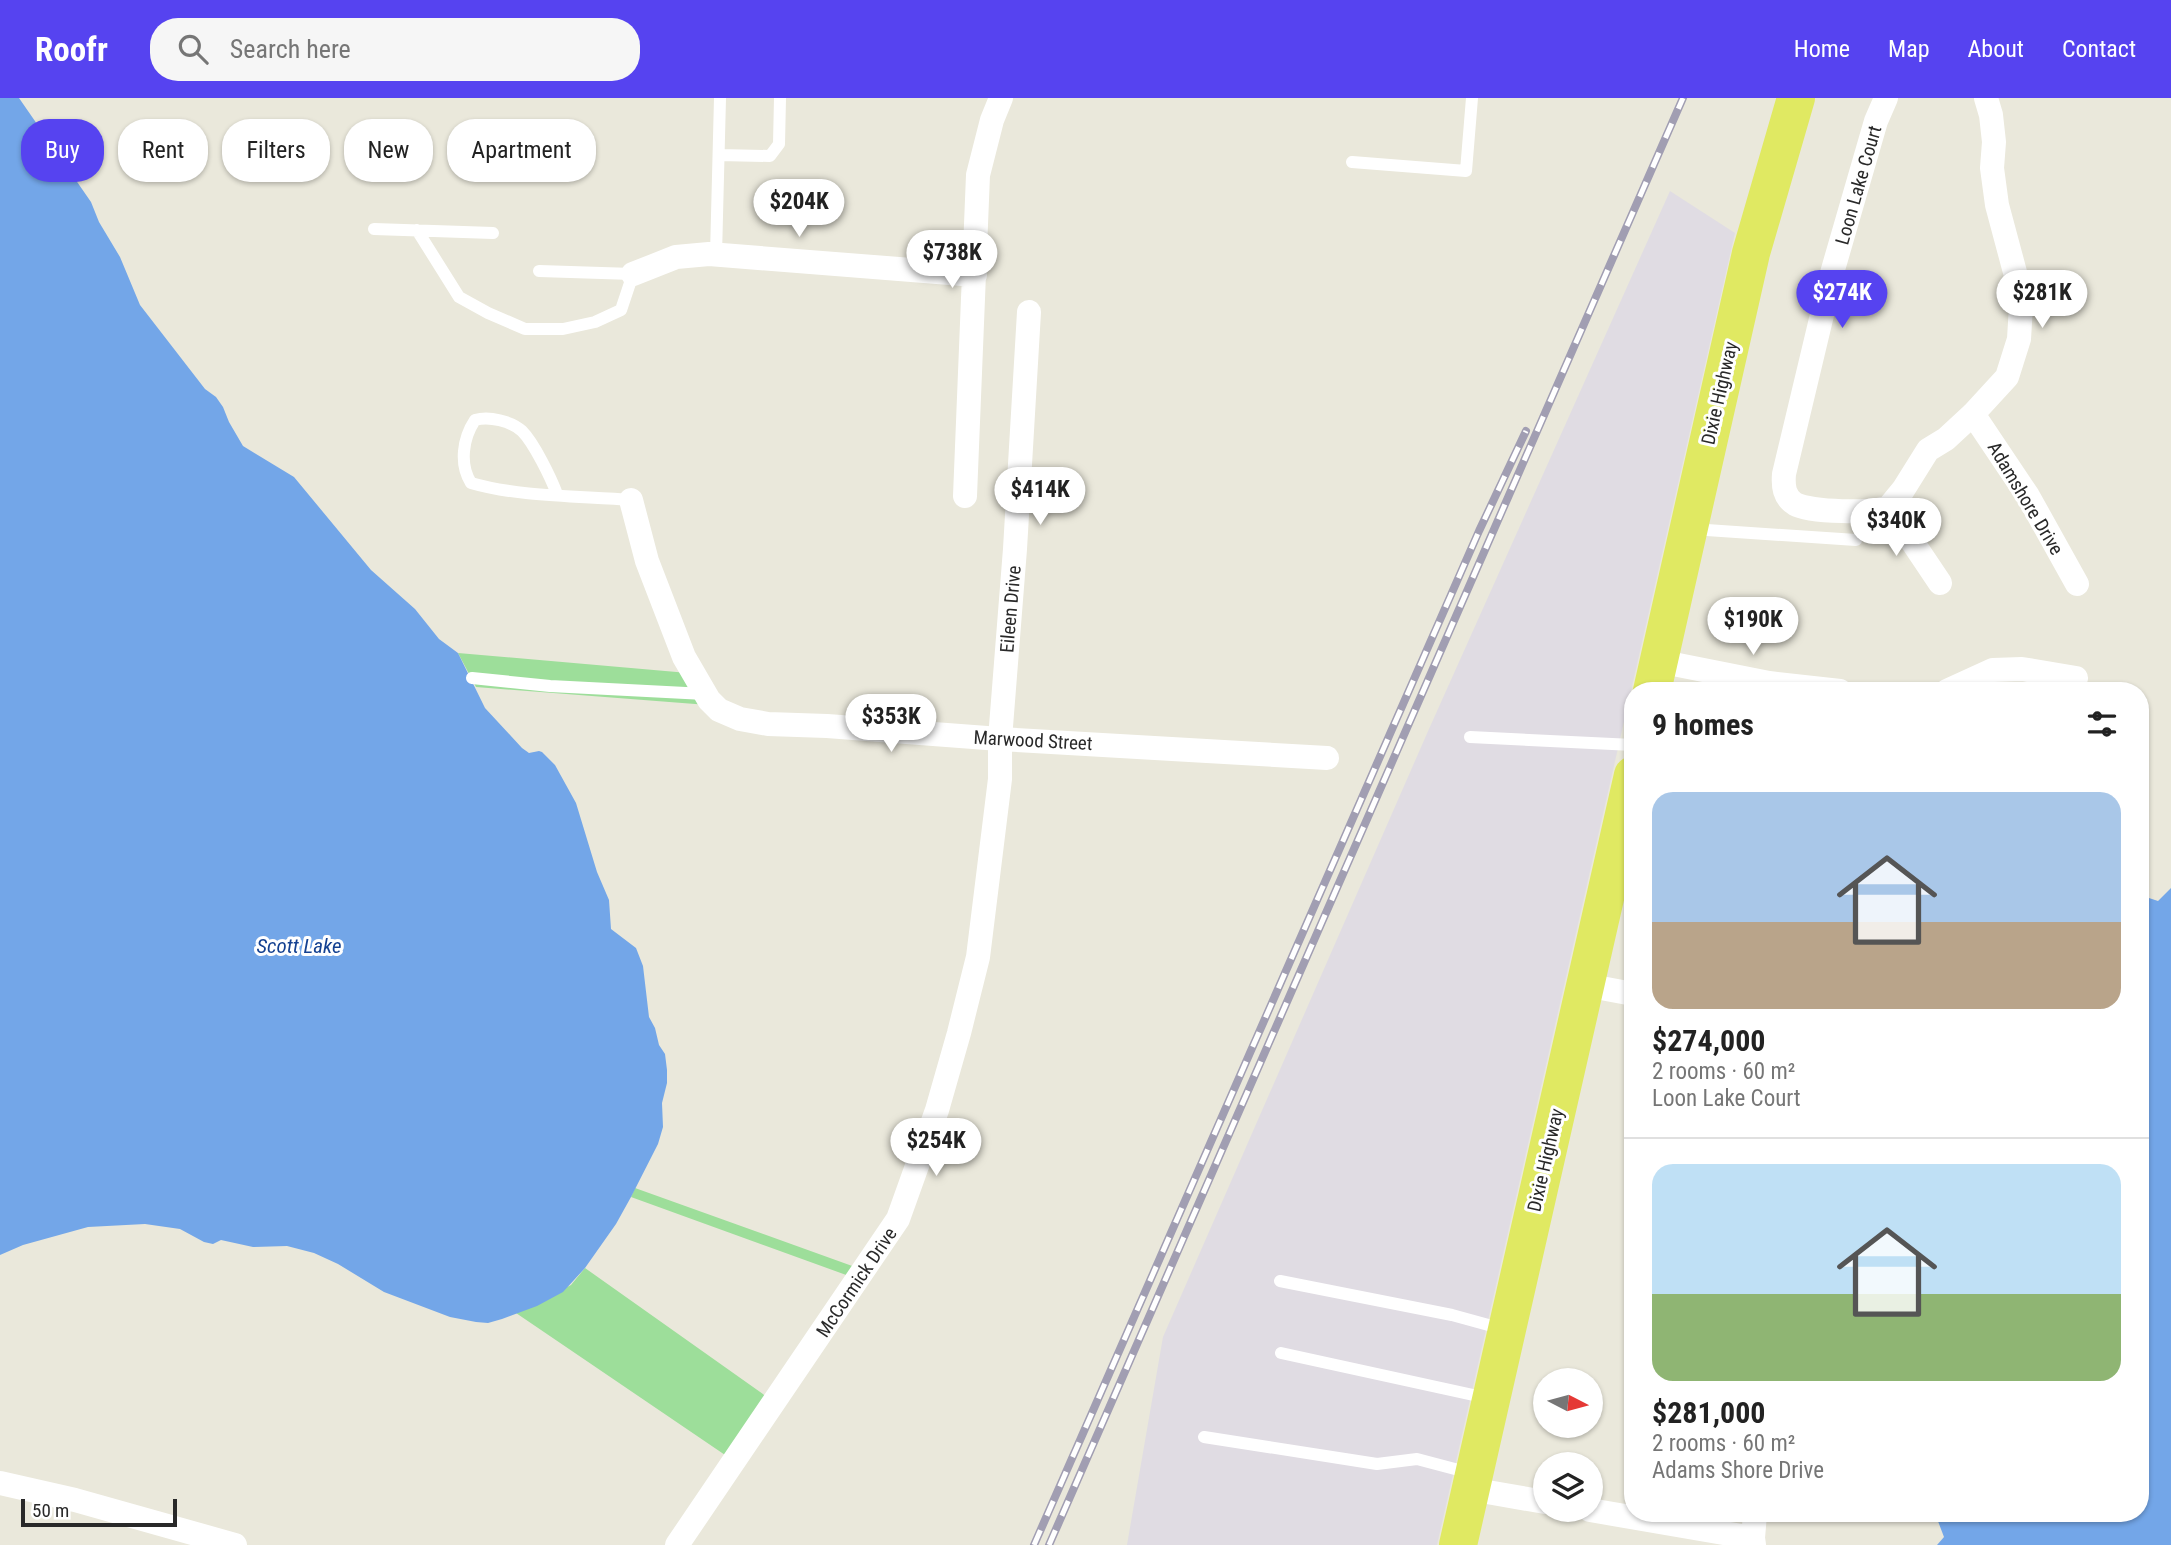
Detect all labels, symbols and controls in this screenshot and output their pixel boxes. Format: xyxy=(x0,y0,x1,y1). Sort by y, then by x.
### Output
search box xyxy=(150,18,640,81)
text: Roofr xyxy=(35,30,108,69)
icon: search xyxy=(174,30,212,68)
text: Search here xyxy=(230,34,351,64)
text: Home xyxy=(1794,35,1850,63)
text: Map xyxy=(1888,35,1930,63)
text: About xyxy=(1968,35,2024,63)
text: Contact xyxy=(2062,35,2136,63)
chip: Buy xyxy=(21,119,104,182)
chip: Rent xyxy=(118,119,208,182)
chip: Filters xyxy=(222,119,330,182)
chip: New xyxy=(344,119,433,182)
chip: Apartment xyxy=(447,119,596,182)
street label: Loon Lake Court xyxy=(1830,123,1886,247)
pin: $204K xyxy=(750,180,848,239)
text: $204K xyxy=(769,188,829,215)
pin: $738K xyxy=(903,230,1001,290)
text: $738K xyxy=(922,239,982,266)
pin: $274K xyxy=(1793,271,1891,330)
pin: $281K xyxy=(1993,271,2091,330)
text: $274K xyxy=(1812,279,1872,306)
text: $281K xyxy=(2012,279,2072,306)
street label: Dixie Highway xyxy=(1696,339,1743,447)
street label: Adamshore Drive xyxy=(1983,437,2068,559)
pin: $414K xyxy=(991,468,1089,527)
text: $414K xyxy=(1010,476,1070,503)
pin: $340K xyxy=(1847,498,1945,558)
text: $340K xyxy=(1866,507,1926,534)
street label: Eileen Drive xyxy=(995,564,1026,654)
pin: $190K xyxy=(1704,598,1802,657)
text: $190K xyxy=(1723,606,1783,633)
pin: $353K xyxy=(842,694,940,754)
text: $353K xyxy=(861,703,921,730)
icon: filters xyxy=(2083,705,2121,743)
text: 9 homes xyxy=(1652,707,1754,742)
street label: Marwood Street xyxy=(973,726,1093,755)
icon: home xyxy=(1824,837,1950,963)
water label: Scott Lake xyxy=(256,934,342,958)
text: $274,000 xyxy=(1652,1023,1765,1058)
text: 2 rooms · 60 m² xyxy=(1652,1058,1795,1085)
text: Loon Lake Court xyxy=(1652,1085,1801,1112)
street label: Dixie Highway xyxy=(1522,1106,1569,1214)
pin: $254K xyxy=(887,1118,985,1178)
text: $254K xyxy=(906,1127,966,1154)
icon: home xyxy=(1824,1209,1950,1335)
street label: McCormick Drive xyxy=(811,1223,902,1342)
north arrow xyxy=(1533,1368,1603,1438)
map controls xyxy=(1533,1368,1603,1522)
text: $281,000 xyxy=(1652,1395,1765,1430)
text: 2 rooms · 60 m² xyxy=(1652,1430,1795,1457)
button: layers xyxy=(1533,1452,1603,1522)
text: Adams Shore Drive xyxy=(1652,1457,1824,1484)
scale bar xyxy=(21,1496,177,1528)
text: 50 m xyxy=(32,1499,69,1522)

